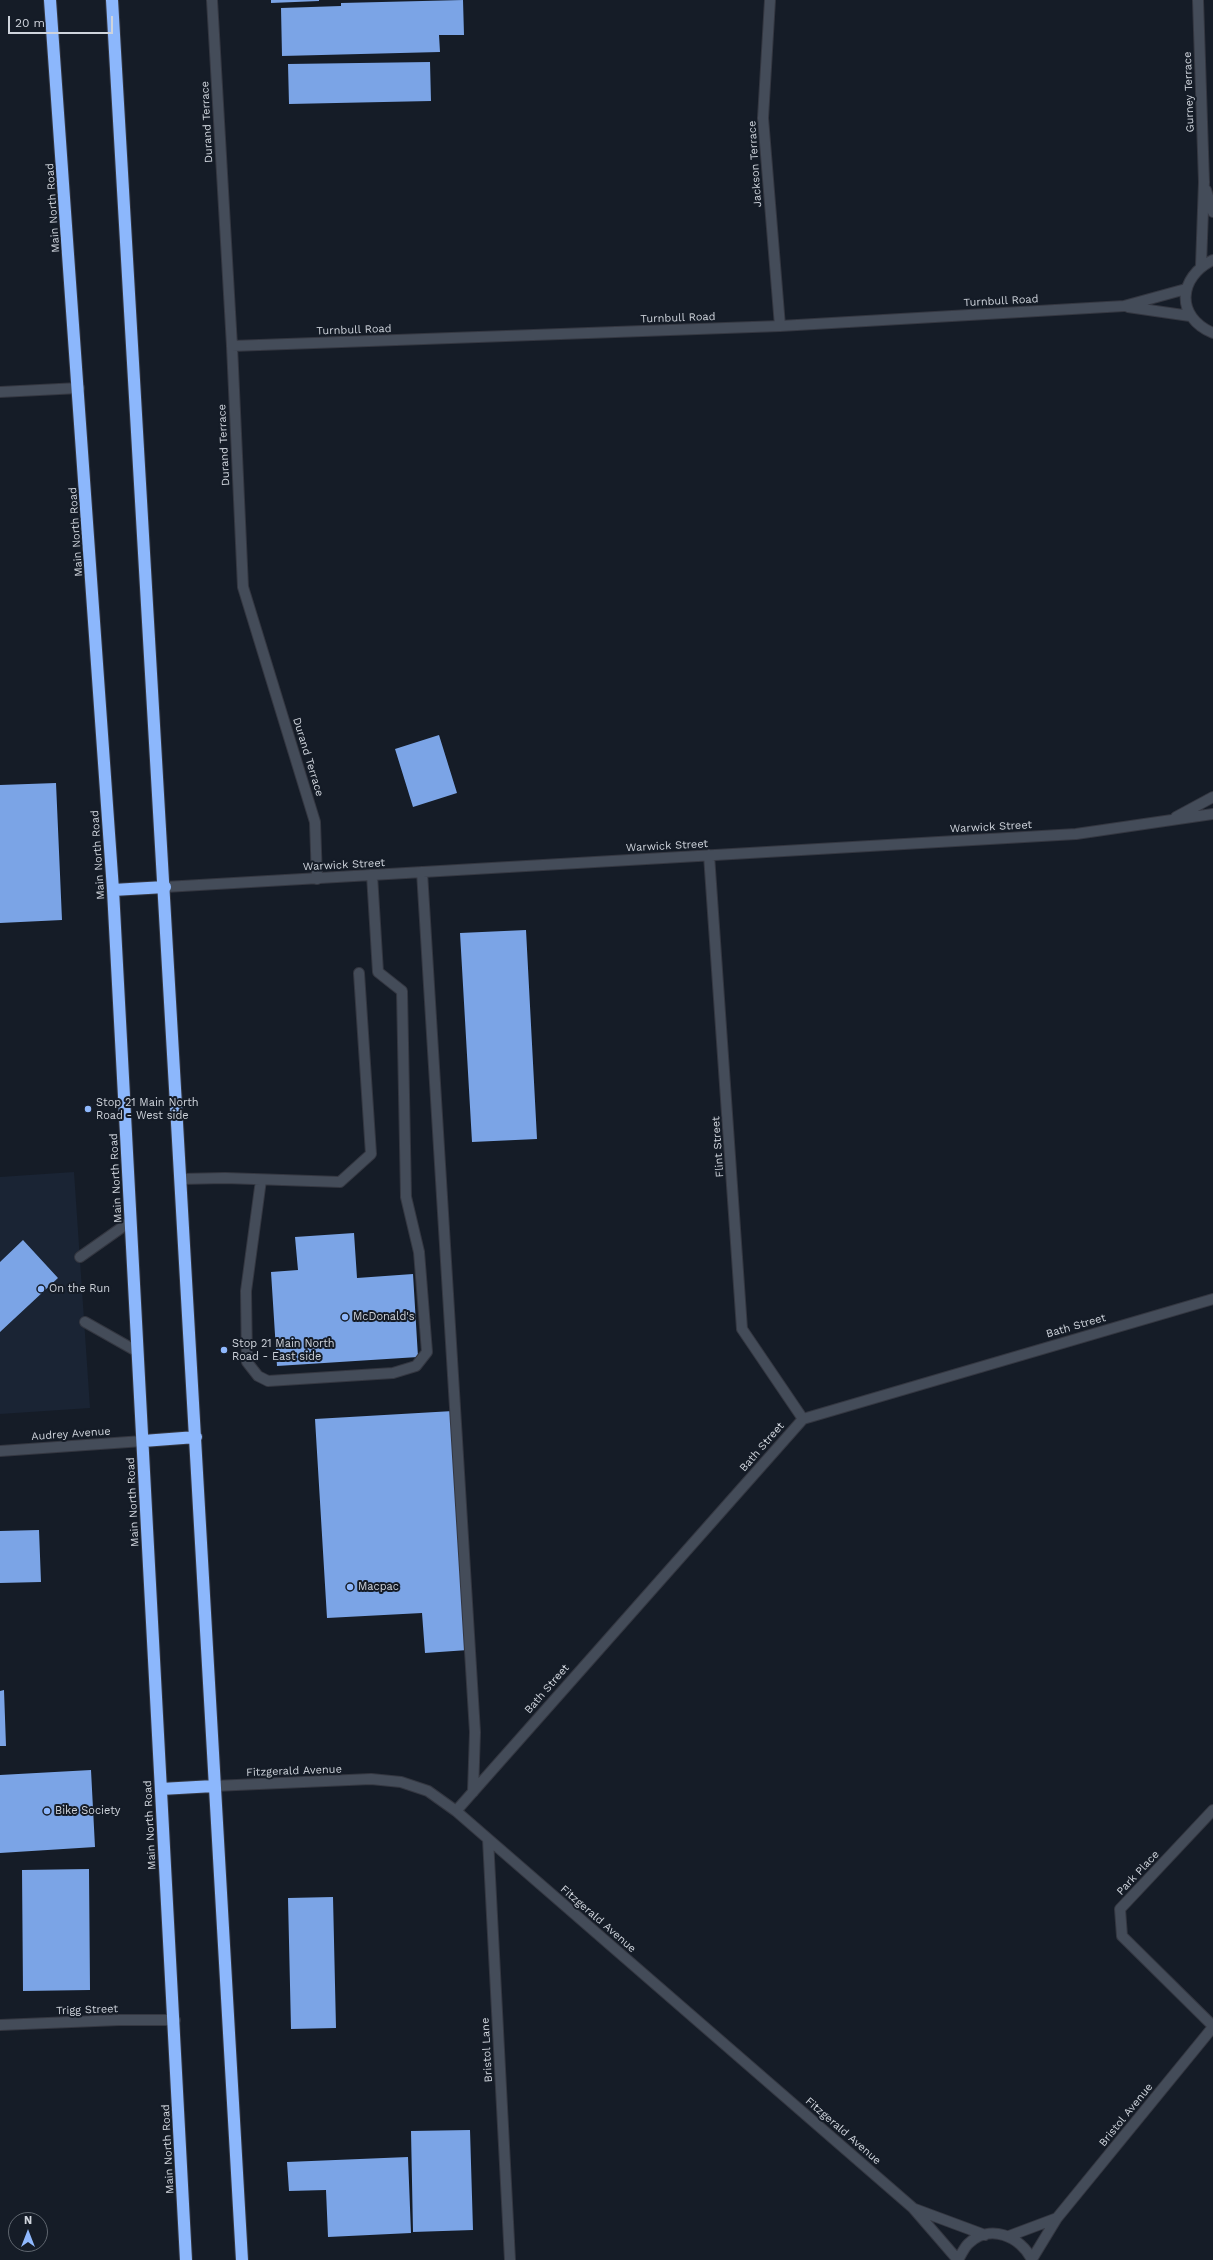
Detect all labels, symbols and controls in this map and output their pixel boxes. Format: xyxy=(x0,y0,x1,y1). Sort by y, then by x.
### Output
scale bar xyxy=(10,8,115,34)
text: 20 m xyxy=(15,16,45,30)
street label: Gurney Terrace xyxy=(1181,51,1197,133)
street label: Durand Terrace xyxy=(198,81,216,163)
street label: Jackson Terrace xyxy=(745,120,765,208)
street label: Main North Road xyxy=(43,163,63,253)
street label: Turnbull Road xyxy=(963,292,1039,310)
street label: Turnbull Road xyxy=(640,310,716,326)
street label: Turnbull Road xyxy=(316,322,392,338)
street label: Durand Terrace xyxy=(215,404,233,486)
street label: Main North Road xyxy=(66,487,86,577)
street label: Durand Terrace xyxy=(290,716,326,798)
street label: Main North Road xyxy=(88,810,108,900)
street label: Warwick Street xyxy=(950,818,1032,836)
street label: Warwick Street xyxy=(626,837,708,855)
street label: Warwick Street xyxy=(303,856,385,874)
place label: Stop 21 Main North Road - West side xyxy=(96,1096,199,1122)
marker: Stop 21 Main North Road - West side xyxy=(83,1104,93,1114)
street label: Flint Street xyxy=(709,1116,727,1178)
street label: Main North Road xyxy=(107,1133,125,1223)
place label: On the Run xyxy=(49,1282,110,1296)
marker: On the Run xyxy=(36,1284,46,1294)
place label: McDonald's xyxy=(353,1310,415,1324)
street label: Bath Street xyxy=(1045,1311,1107,1341)
marker: McDonald's xyxy=(340,1312,350,1322)
place label: Stop 21 Main North Road - East side xyxy=(232,1337,335,1363)
marker: Stop 21 Main North Road - East side xyxy=(219,1345,229,1355)
street label: Bath Street xyxy=(737,1419,787,1475)
street label: Audrey Avenue xyxy=(31,1425,111,1443)
street label: Main North Road xyxy=(124,1457,142,1547)
place label: Macpac xyxy=(358,1580,399,1594)
marker: Macpac xyxy=(345,1582,355,1592)
street label: Bath Street xyxy=(522,1661,572,1717)
street label: Fitzgerald Avenue xyxy=(246,1763,342,1779)
street label: Main North Road xyxy=(141,1780,159,1870)
place label: Bike Society xyxy=(55,1804,120,1818)
marker: Bike Society xyxy=(42,1806,52,1816)
street label: Park Place xyxy=(1114,1848,1162,1898)
street label: Fitzgerald Avenue xyxy=(558,1883,638,1955)
street label: Trigg Street xyxy=(56,2002,118,2018)
street label: Bristol Lane xyxy=(479,2017,495,2083)
street label: Bristol Avenue xyxy=(1096,2081,1156,2149)
street label: Fitzgerald Avenue xyxy=(803,2095,883,2167)
street label: Main North Road xyxy=(159,2104,177,2194)
north arrow xyxy=(8,2212,48,2252)
text: N xyxy=(24,2214,32,2227)

